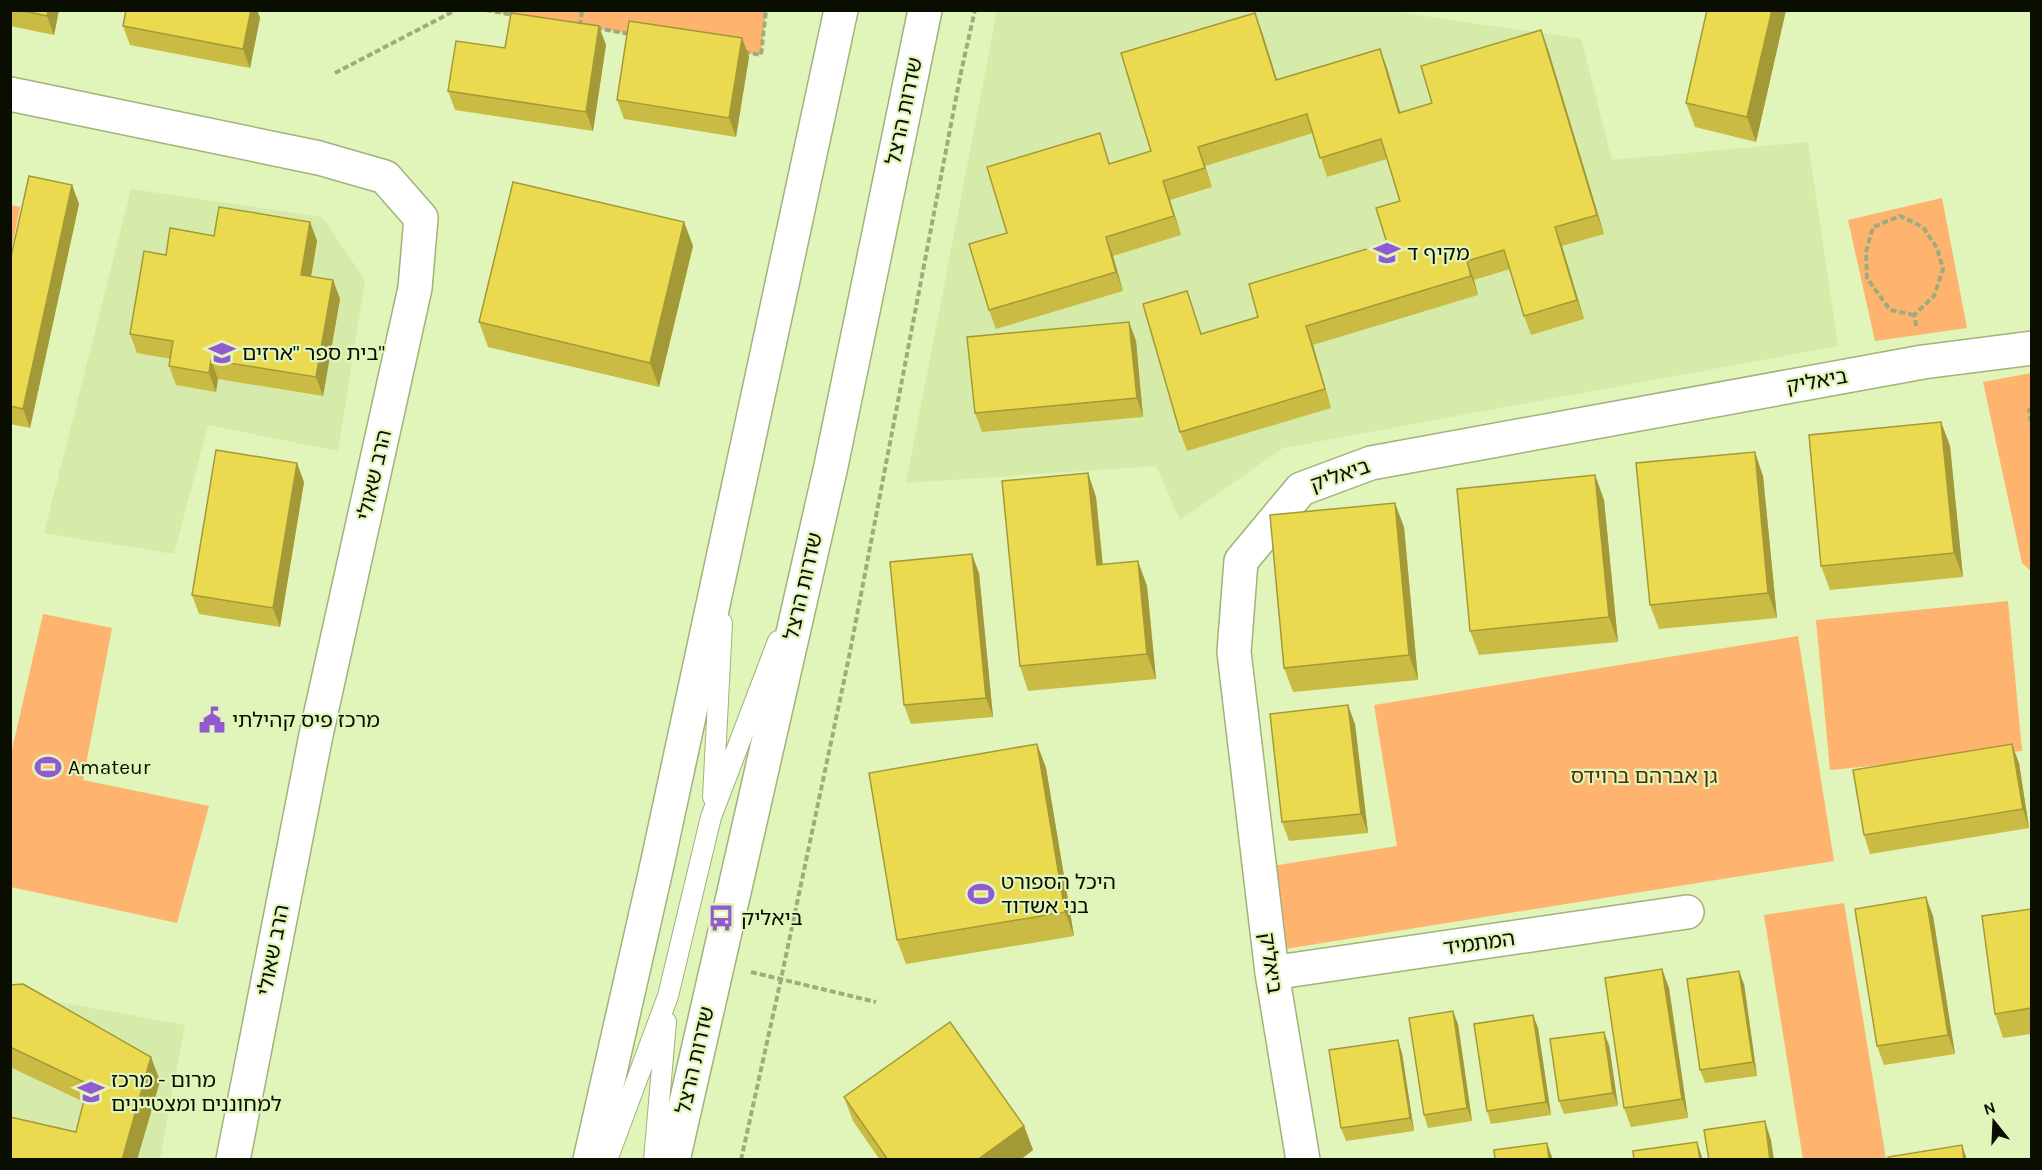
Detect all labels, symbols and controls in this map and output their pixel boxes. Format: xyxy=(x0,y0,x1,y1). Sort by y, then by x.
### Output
street label: שדרות הרצל xyxy=(881,55,927,167)
school or university icon: מקיף ד xyxy=(1372,238,1402,268)
place label: מקיף ד xyxy=(1407,241,1470,265)
school or university icon: בית ספר "ארזים" xyxy=(207,338,237,368)
place label: בית ספר "ארזים" xyxy=(242,341,385,365)
street label: ביאליק xyxy=(1785,364,1849,398)
street label: הרב שאולי xyxy=(352,427,396,523)
street label: ביאליק xyxy=(1307,454,1373,496)
street label: שדרות הרצל xyxy=(779,530,827,642)
public building icon: מרכז פיס קהילתי xyxy=(197,705,227,735)
place label: מרכז פיס קהילתי xyxy=(232,708,380,732)
sports icon: Amateur xyxy=(33,752,63,782)
place label: Amateur xyxy=(68,755,151,779)
park label: גן אברהם ברוידס xyxy=(1570,764,1718,788)
place label: היכל הספורט בני אשדוד xyxy=(1001,870,1116,918)
sports icon: היכל הספורט בני אשדוד xyxy=(966,879,996,909)
street label: הרב שאולי xyxy=(252,902,294,998)
bus stop icon: ביאליק xyxy=(706,903,736,933)
place label: ביאליק xyxy=(741,906,803,930)
street label: המתמיד xyxy=(1442,926,1516,960)
street label: ביאליק xyxy=(1255,931,1287,995)
street label: שדרות הרצל xyxy=(671,1004,719,1116)
place label: מרום - מרכז למחוננים ומצטיינים xyxy=(111,1068,282,1116)
school or university icon: מרום - מרכז למחוננים ומצטיינים xyxy=(76,1077,106,1107)
north arrow xyxy=(1964,1092,2024,1152)
text: N xyxy=(1981,1097,1998,1119)

